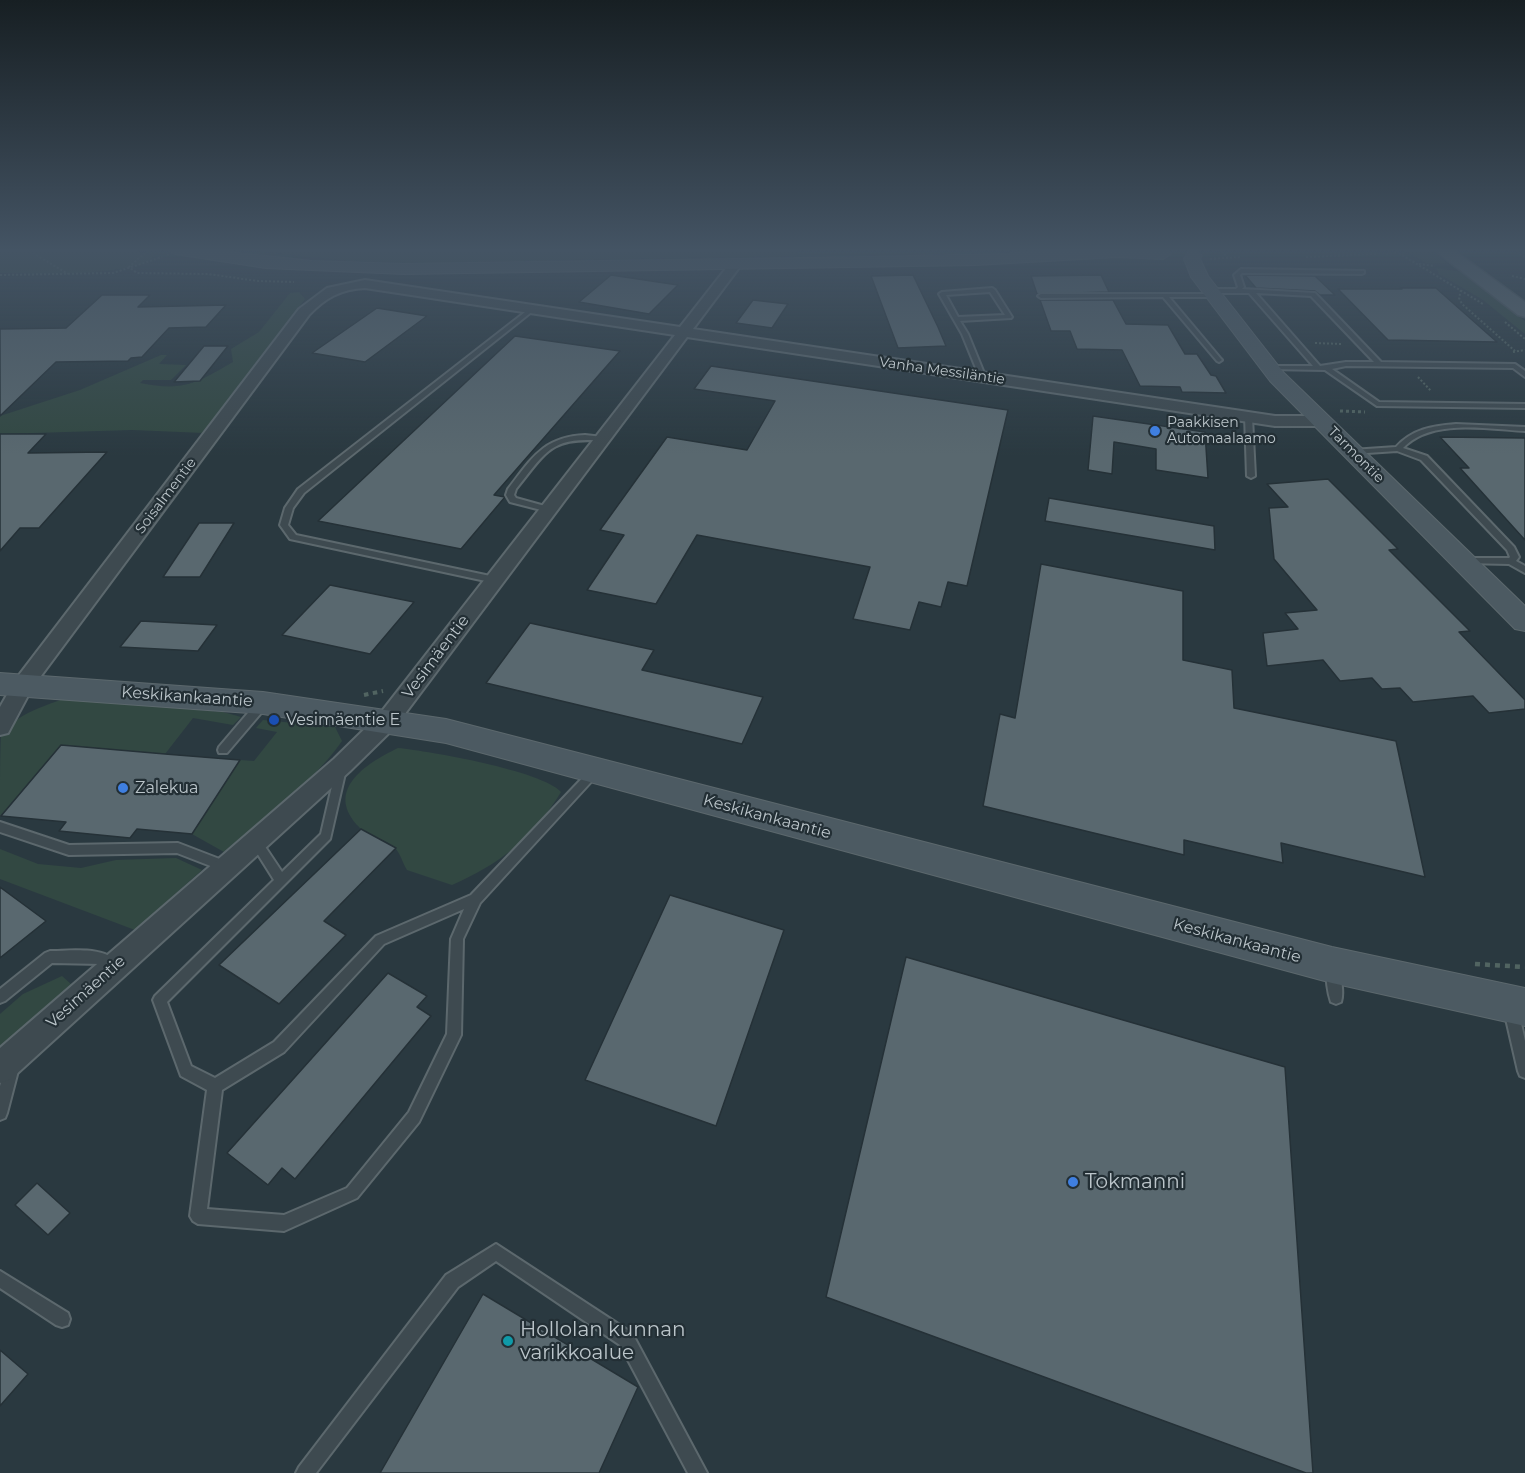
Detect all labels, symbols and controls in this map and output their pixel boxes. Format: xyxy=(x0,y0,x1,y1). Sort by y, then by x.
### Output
street label: Vanha Messiläntie xyxy=(878,354,1006,388)
place label: Paakkisen Automaalaamo xyxy=(1167,415,1276,448)
street label: Tarmontie xyxy=(1324,423,1388,487)
marker: Paakkisen Automaalaamo xyxy=(1148,424,1162,438)
street label: Soisalmentie xyxy=(132,455,200,537)
street label: Vesimäentie xyxy=(398,612,474,702)
street label: Keskikankaantie xyxy=(121,683,253,711)
place label: Vesimäentie E xyxy=(286,710,400,730)
marker: Vesimäentie E xyxy=(267,713,281,727)
place label: Zalekua xyxy=(135,778,198,798)
marker: Zalekua xyxy=(116,781,130,795)
street label: Keskikankaantie xyxy=(701,791,833,843)
street label: Keskikankaantie xyxy=(1171,915,1303,967)
street label: Vesimäentie xyxy=(43,952,129,1032)
place label: Tokmanni xyxy=(1085,1170,1185,1194)
marker: Tokmanni xyxy=(1066,1175,1080,1189)
place label: Hollolan kunnan varikkoalue xyxy=(520,1318,686,1365)
marker: Hollolan kunnan varikkoalue xyxy=(501,1334,515,1348)

